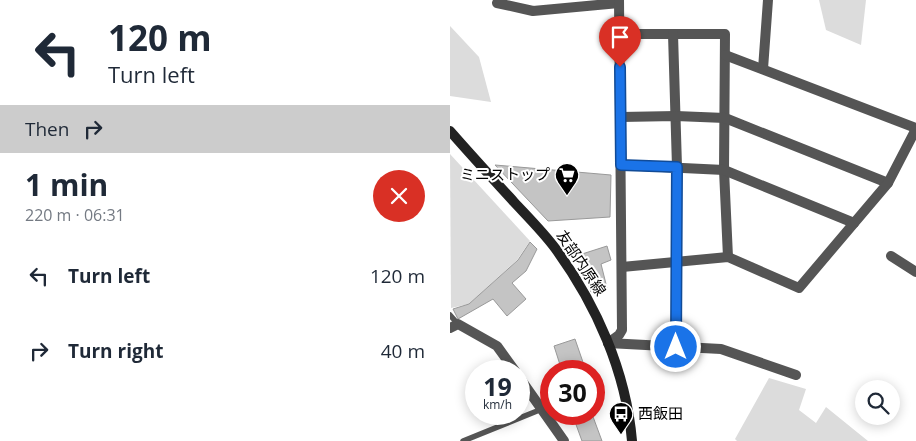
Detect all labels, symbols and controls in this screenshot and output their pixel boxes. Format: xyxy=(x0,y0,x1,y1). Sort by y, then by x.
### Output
text: 120 m xyxy=(108,14,212,61)
pin xyxy=(599,16,641,67)
icon: left xyxy=(25,20,90,85)
icon: arrive xyxy=(606,23,634,51)
text: Turn left xyxy=(108,59,195,89)
icon: right xyxy=(79,115,107,143)
text: Then xyxy=(25,116,69,142)
supermarket icon: ミニストップ xyxy=(554,162,580,196)
text: 1 min xyxy=(25,164,108,205)
place label: ミニストップ xyxy=(460,164,550,184)
button: close xyxy=(373,170,425,222)
text: 220 m · 06:31 xyxy=(25,204,125,226)
street label: 友部内原線 xyxy=(553,226,611,299)
icon: left xyxy=(25,262,53,290)
text: Turn left xyxy=(68,263,150,289)
text: 120 m xyxy=(370,263,425,289)
position arrow xyxy=(649,320,701,372)
icon: right xyxy=(25,337,53,365)
text: Turn right xyxy=(68,338,163,364)
text: 40 m xyxy=(381,338,425,364)
speed limit sign: 30 xyxy=(540,360,605,425)
text: 19 xyxy=(483,369,512,403)
map controls xyxy=(855,380,900,425)
button: search xyxy=(855,380,900,425)
text: km/h xyxy=(483,396,512,413)
bus stop icon: 西飯田 xyxy=(608,401,634,435)
place label: 西飯田 xyxy=(638,403,683,423)

